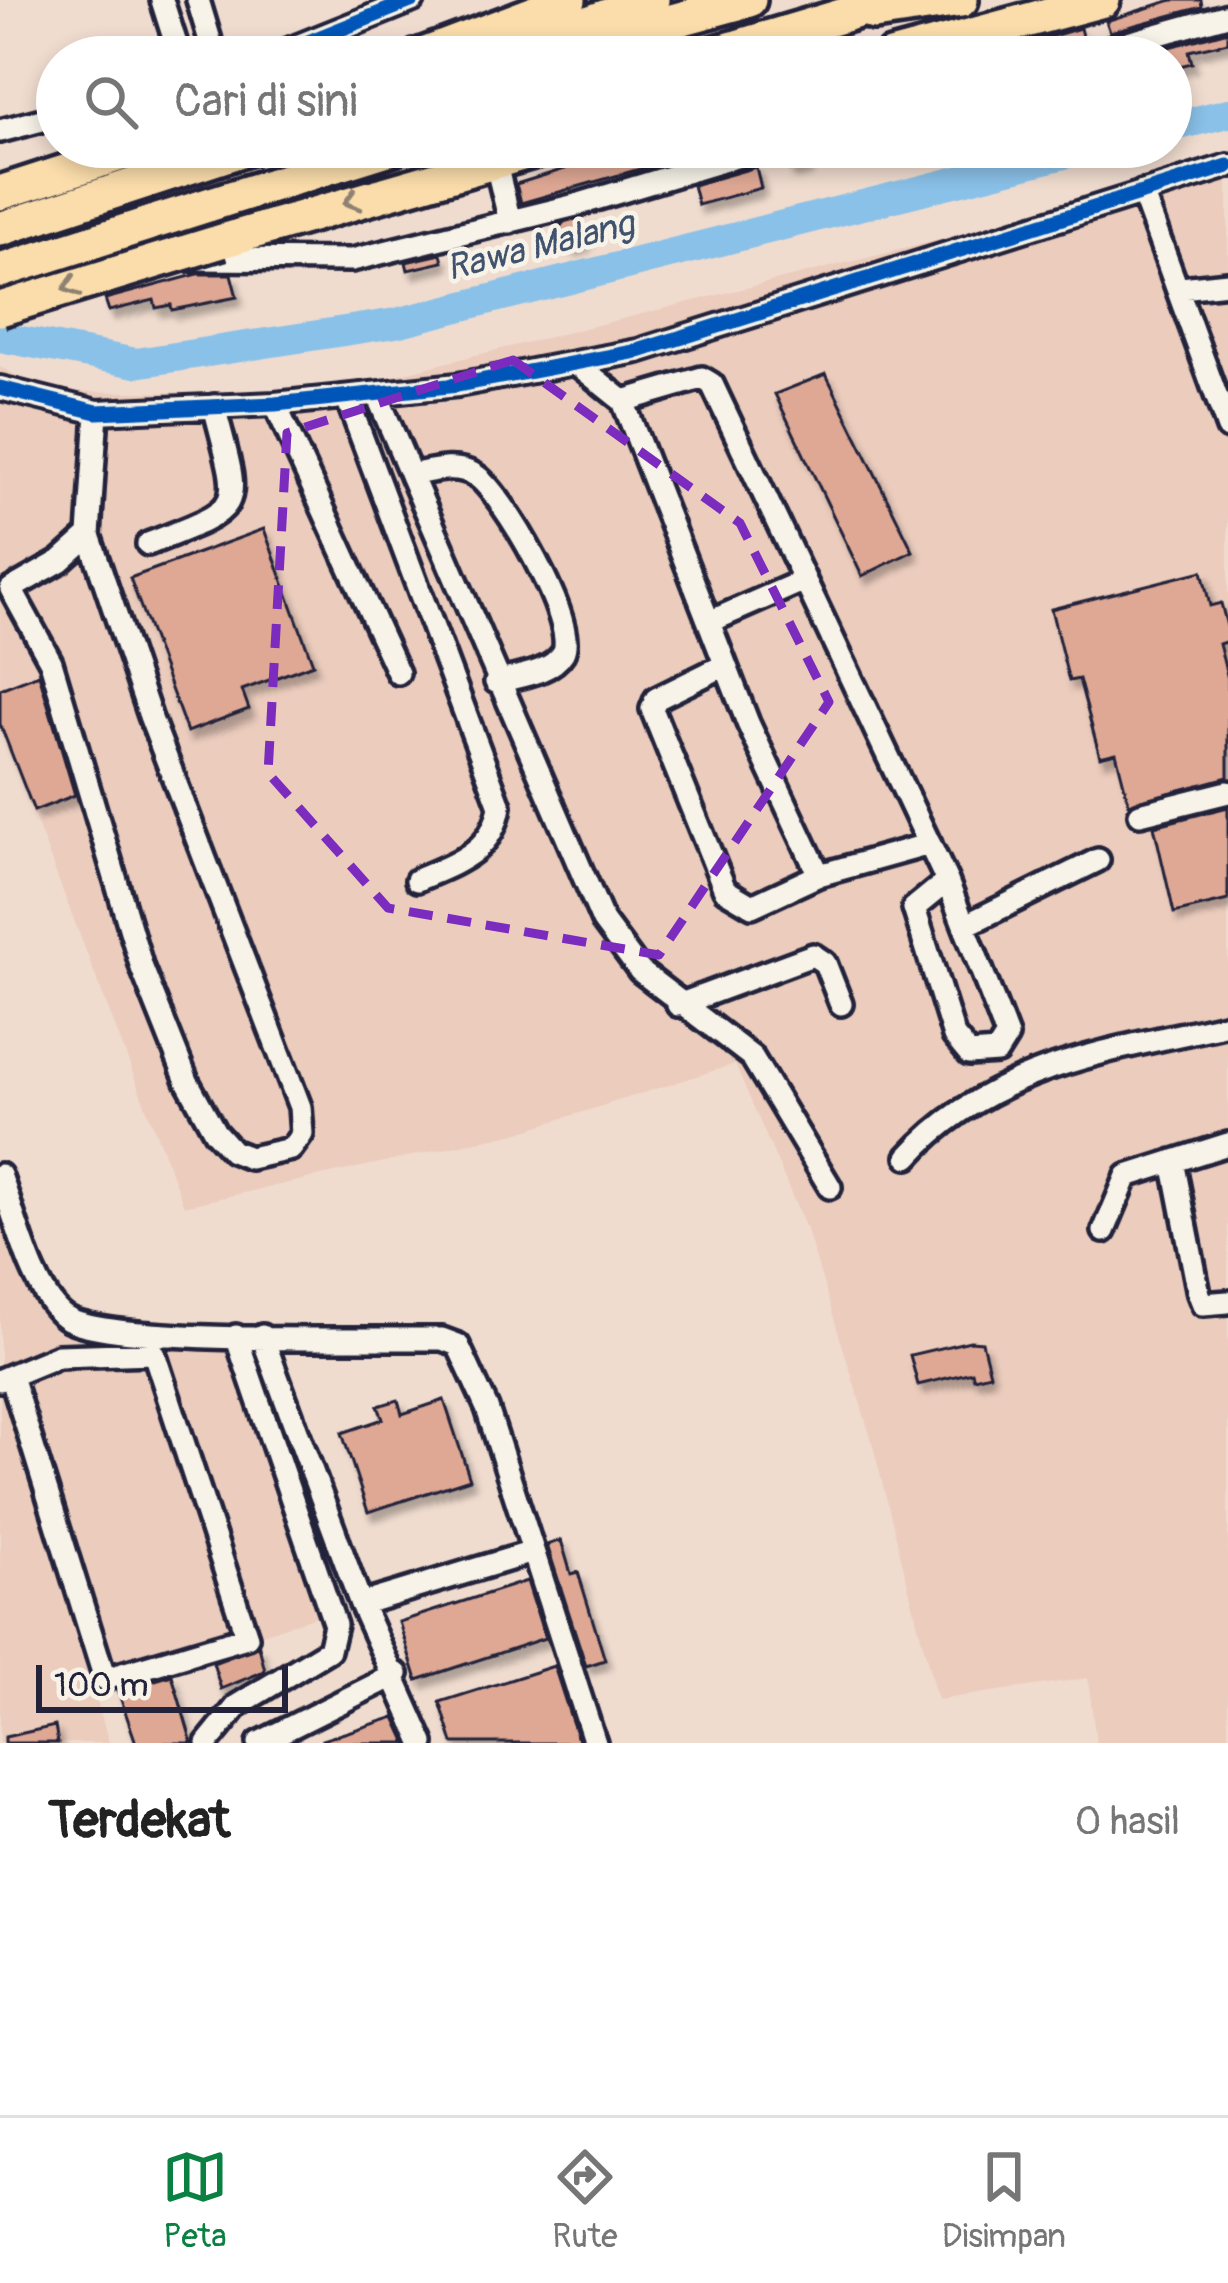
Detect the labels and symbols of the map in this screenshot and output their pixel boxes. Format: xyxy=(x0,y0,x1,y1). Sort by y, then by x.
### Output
one-way arrow xyxy=(342,186,363,211)
water label: Rawa Malang xyxy=(441,200,641,291)
one-way arrow xyxy=(61,273,82,298)
scale bar xyxy=(36,1659,288,1712)

